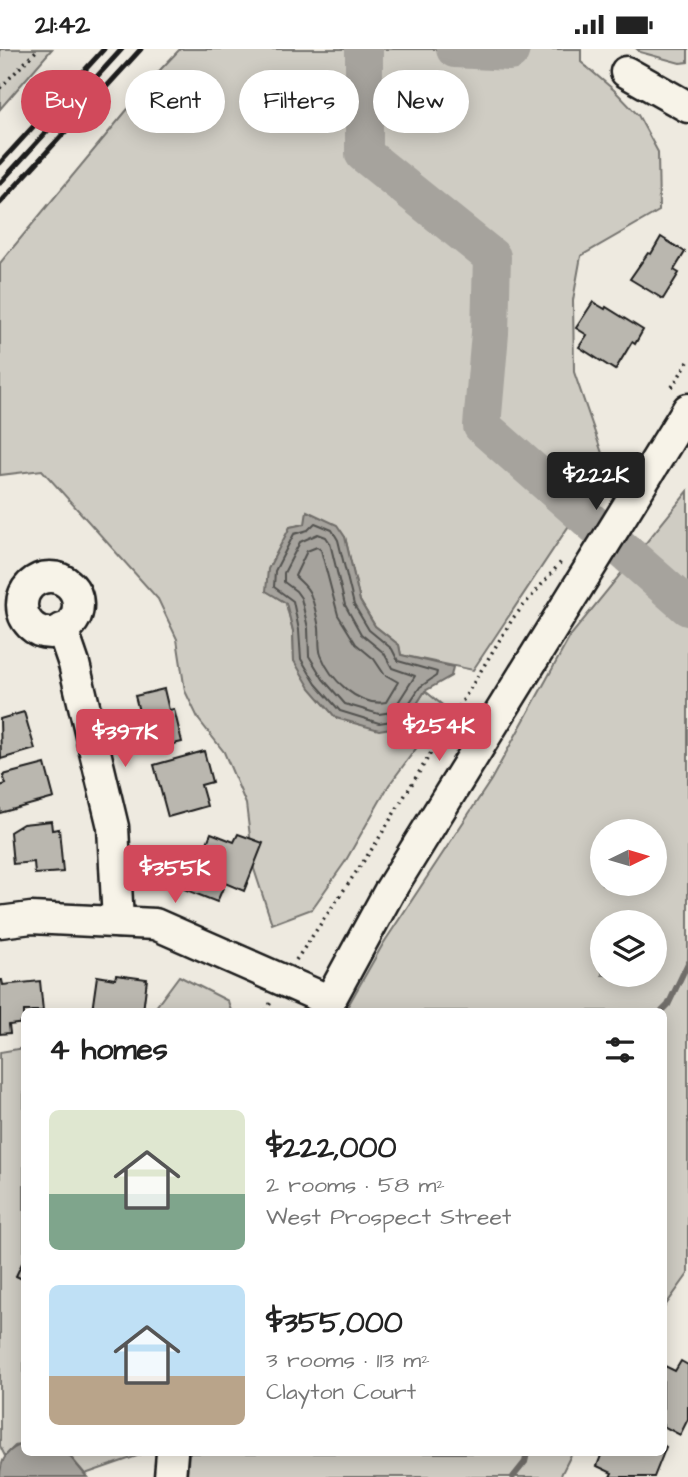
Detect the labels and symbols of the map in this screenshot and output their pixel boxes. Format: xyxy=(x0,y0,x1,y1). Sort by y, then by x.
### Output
pin: $222K xyxy=(547,453,645,512)
pin: $254K xyxy=(390,703,488,763)
pin: $397K xyxy=(76,709,174,769)
north arrow xyxy=(590,819,667,896)
pin: $355K xyxy=(126,845,224,905)

